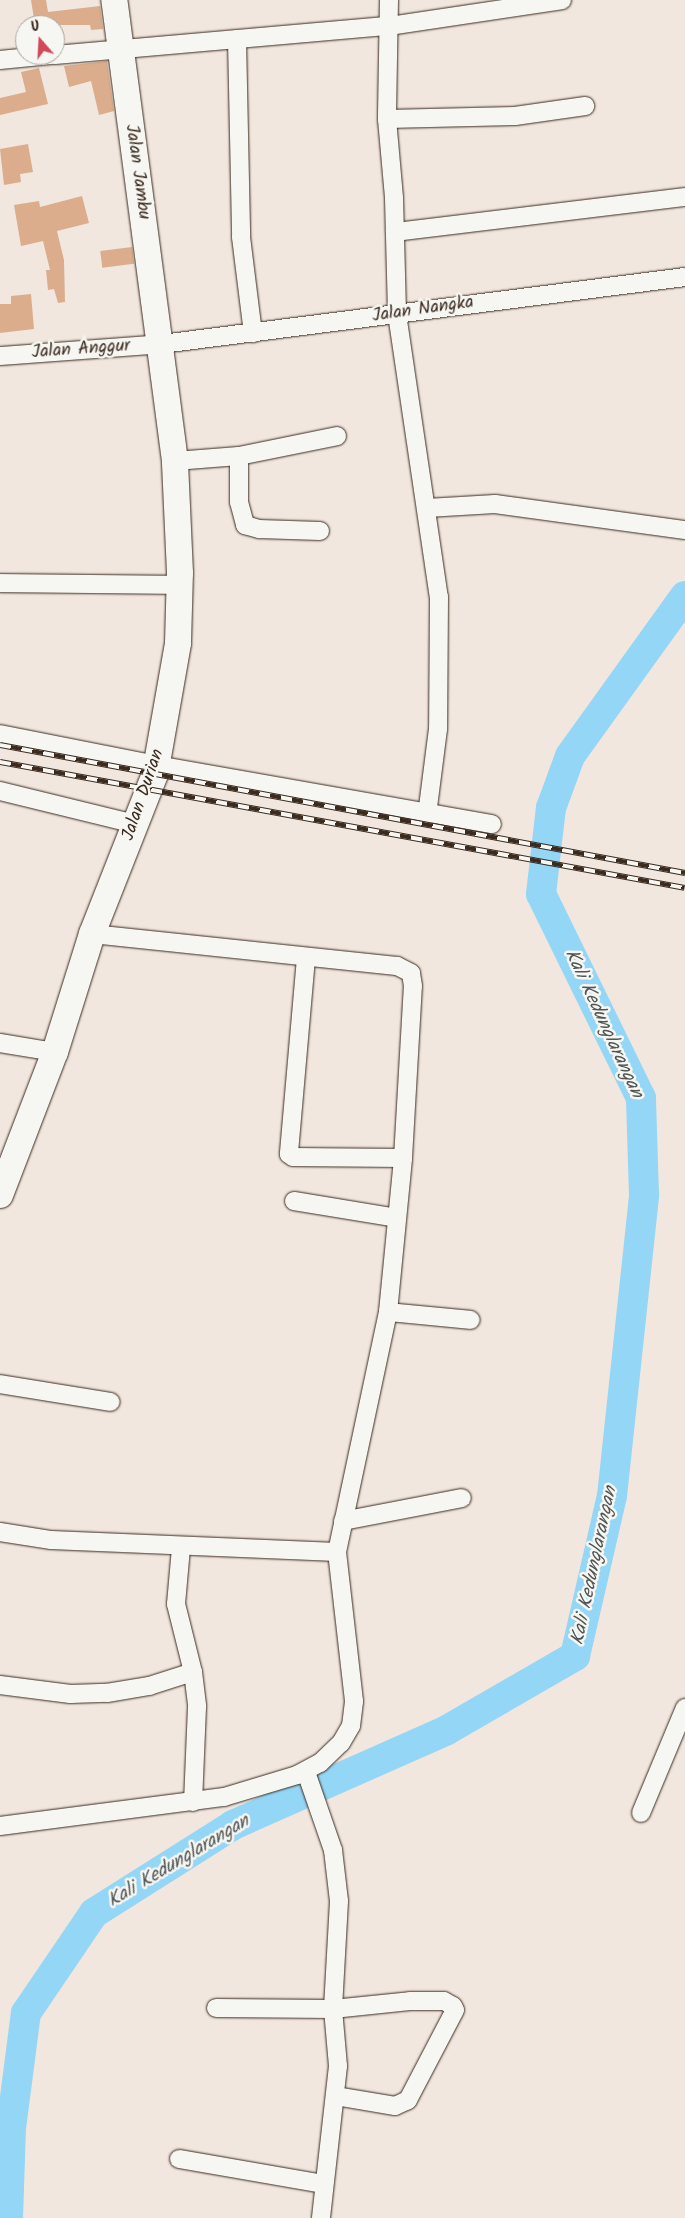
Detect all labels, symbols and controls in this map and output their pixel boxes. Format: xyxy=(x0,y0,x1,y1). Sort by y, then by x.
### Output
north arrow xyxy=(15,15,65,65)
text: U xyxy=(28,15,43,39)
street label: Jalan Jambu xyxy=(120,123,154,221)
street label: Jalan Nangka xyxy=(371,292,475,328)
street label: Jalan Anggur xyxy=(31,336,131,364)
street label: Jalan Durian xyxy=(118,747,170,843)
water label: Kali Kedunglarangan xyxy=(559,946,647,1102)
water label: Kali Kedunglarangan xyxy=(567,1485,623,1647)
water label: Kali Kedunglarangan xyxy=(104,1811,254,1913)

